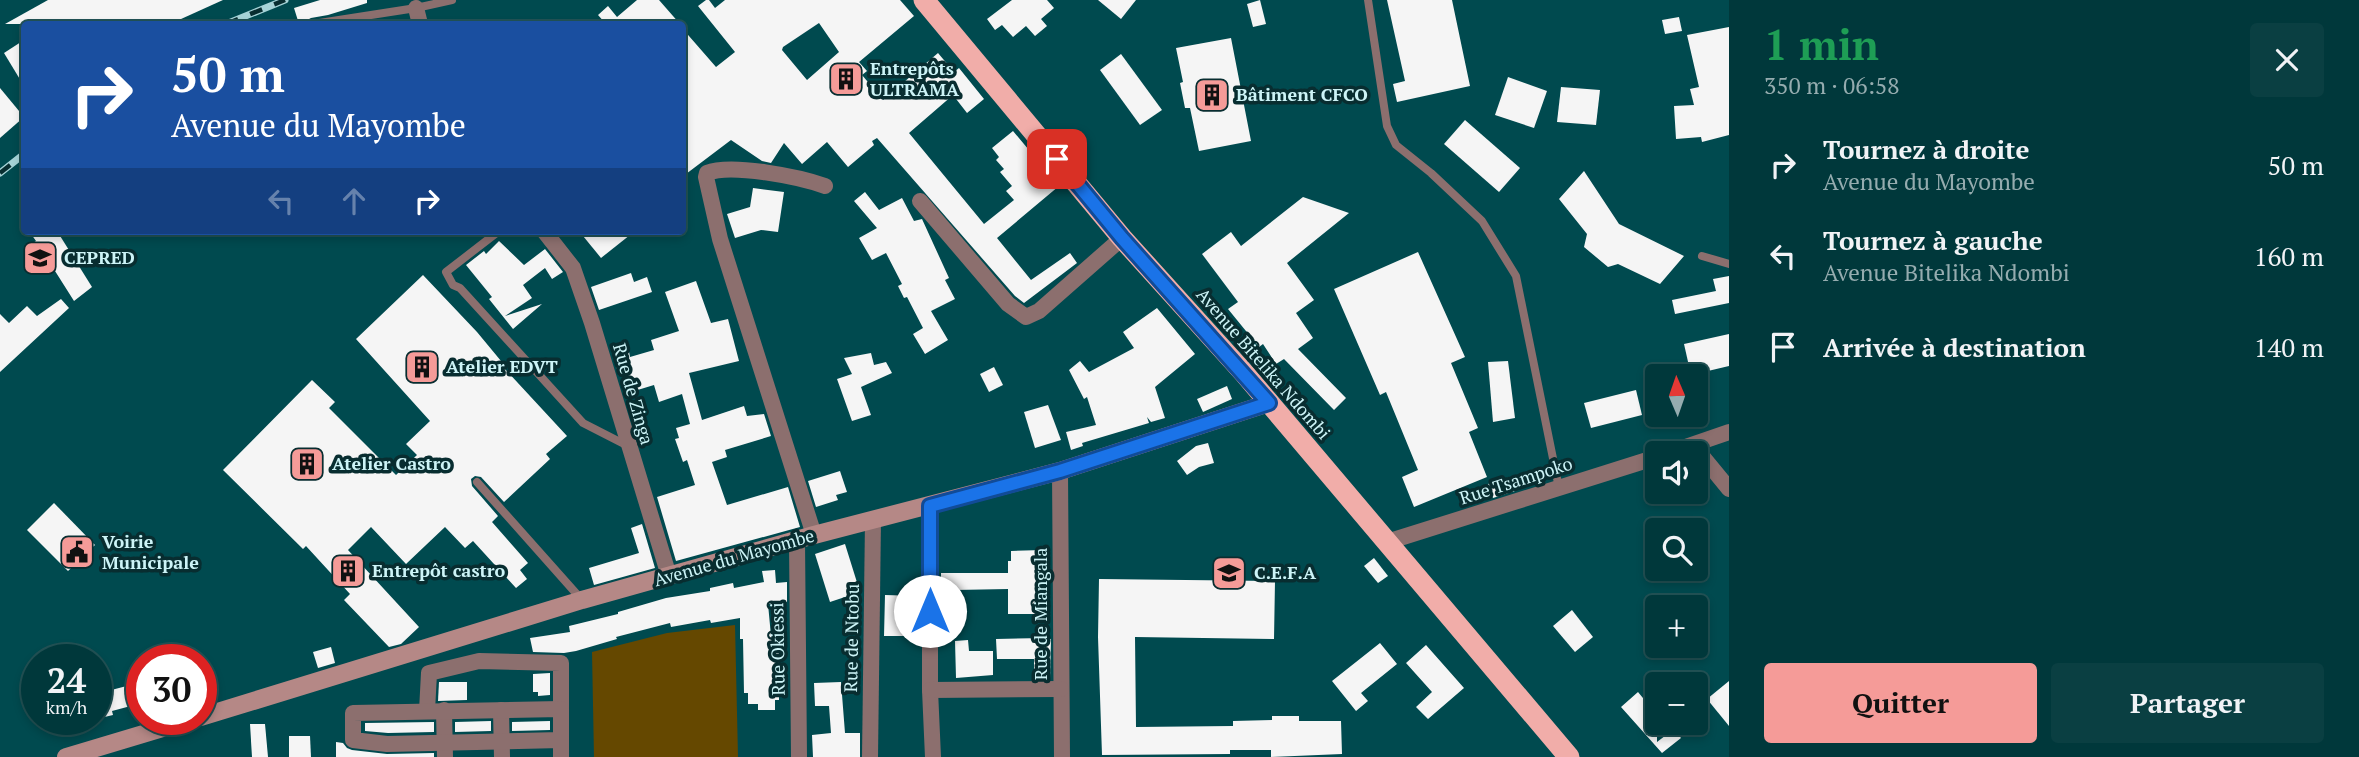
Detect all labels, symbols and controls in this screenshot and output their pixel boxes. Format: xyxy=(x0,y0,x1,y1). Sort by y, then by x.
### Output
text: 1 min xyxy=(1764,16,1879,72)
button: close xyxy=(2250,23,2324,97)
text: 50 m xyxy=(171,41,285,106)
icon: right xyxy=(56,49,147,140)
place label: Entrepôts ULTRAMA xyxy=(870,56,960,101)
building icon: Entrepôts ULTRAMA xyxy=(827,60,865,98)
text: 350 m · 06:58 xyxy=(1764,70,1899,101)
building icon: Bâtiment CFCO xyxy=(1193,76,1231,114)
place label: Bâtiment CFCO xyxy=(1236,82,1368,106)
text: Avenue du Mayombe xyxy=(171,104,466,146)
pin xyxy=(1027,129,1087,189)
text: Tournez à droite xyxy=(1823,132,2029,166)
icon: arrive xyxy=(1038,140,1076,178)
icon: right xyxy=(1764,146,1802,184)
text: 50 m xyxy=(2268,148,2324,182)
text: Avenue du Mayombe xyxy=(1823,166,2035,197)
icon: left xyxy=(262,182,300,220)
icon: ahead xyxy=(335,182,373,220)
icon: right xyxy=(408,182,446,220)
text: Tournez à gauche xyxy=(1823,223,2043,257)
icon: left xyxy=(1764,237,1802,275)
school or university icon: CEPRED xyxy=(21,239,59,277)
text: 160 m xyxy=(2254,239,2324,273)
place label: CEPRED xyxy=(64,245,135,269)
text: Avenue Bitelika Ndombi xyxy=(1823,257,2070,288)
street label: Avenue Bitelika Ndombi xyxy=(1191,283,1336,444)
icon: arrive xyxy=(1764,328,1802,366)
text: Arrivée à destination xyxy=(1823,330,2086,364)
text: 140 m xyxy=(2254,330,2324,364)
street label: Rue de Zinga xyxy=(608,340,660,447)
building icon: Atelier EDVT xyxy=(403,348,441,386)
place label: Atelier EDVT xyxy=(446,354,558,378)
north arrow xyxy=(1645,364,1708,427)
map controls xyxy=(1645,364,1708,735)
button: sound xyxy=(1645,441,1708,504)
building icon: Atelier Castro xyxy=(288,445,326,483)
street label: Rue Tsampoko xyxy=(1456,450,1575,510)
place label: Atelier Castro xyxy=(332,451,451,475)
button: search xyxy=(1645,518,1708,581)
street label: Avenue du Mayombe xyxy=(651,523,817,591)
place label: Voirie Municipale xyxy=(102,529,199,574)
public building icon: Voirie Municipale xyxy=(58,533,96,571)
street label: Rue de Miangala xyxy=(1028,548,1052,680)
building icon: Entrepôt castro xyxy=(329,552,367,590)
school or university icon: C.E.F.A xyxy=(1210,554,1248,592)
place label: Entrepôt castro xyxy=(372,558,505,582)
place label: C.E.F.A xyxy=(1254,560,1317,584)
position arrow xyxy=(893,574,967,648)
street label: Rue de Ntobu xyxy=(838,583,864,692)
button: + xyxy=(1645,595,1708,658)
street label: Rue Okiessi xyxy=(764,602,790,696)
speed limit sign: 30 xyxy=(126,644,217,735)
text: 24 xyxy=(47,657,86,703)
button: Quitter xyxy=(1764,663,2037,743)
button: Partager xyxy=(2051,663,2324,743)
button: − xyxy=(1645,672,1708,735)
text: km/h xyxy=(46,695,87,719)

